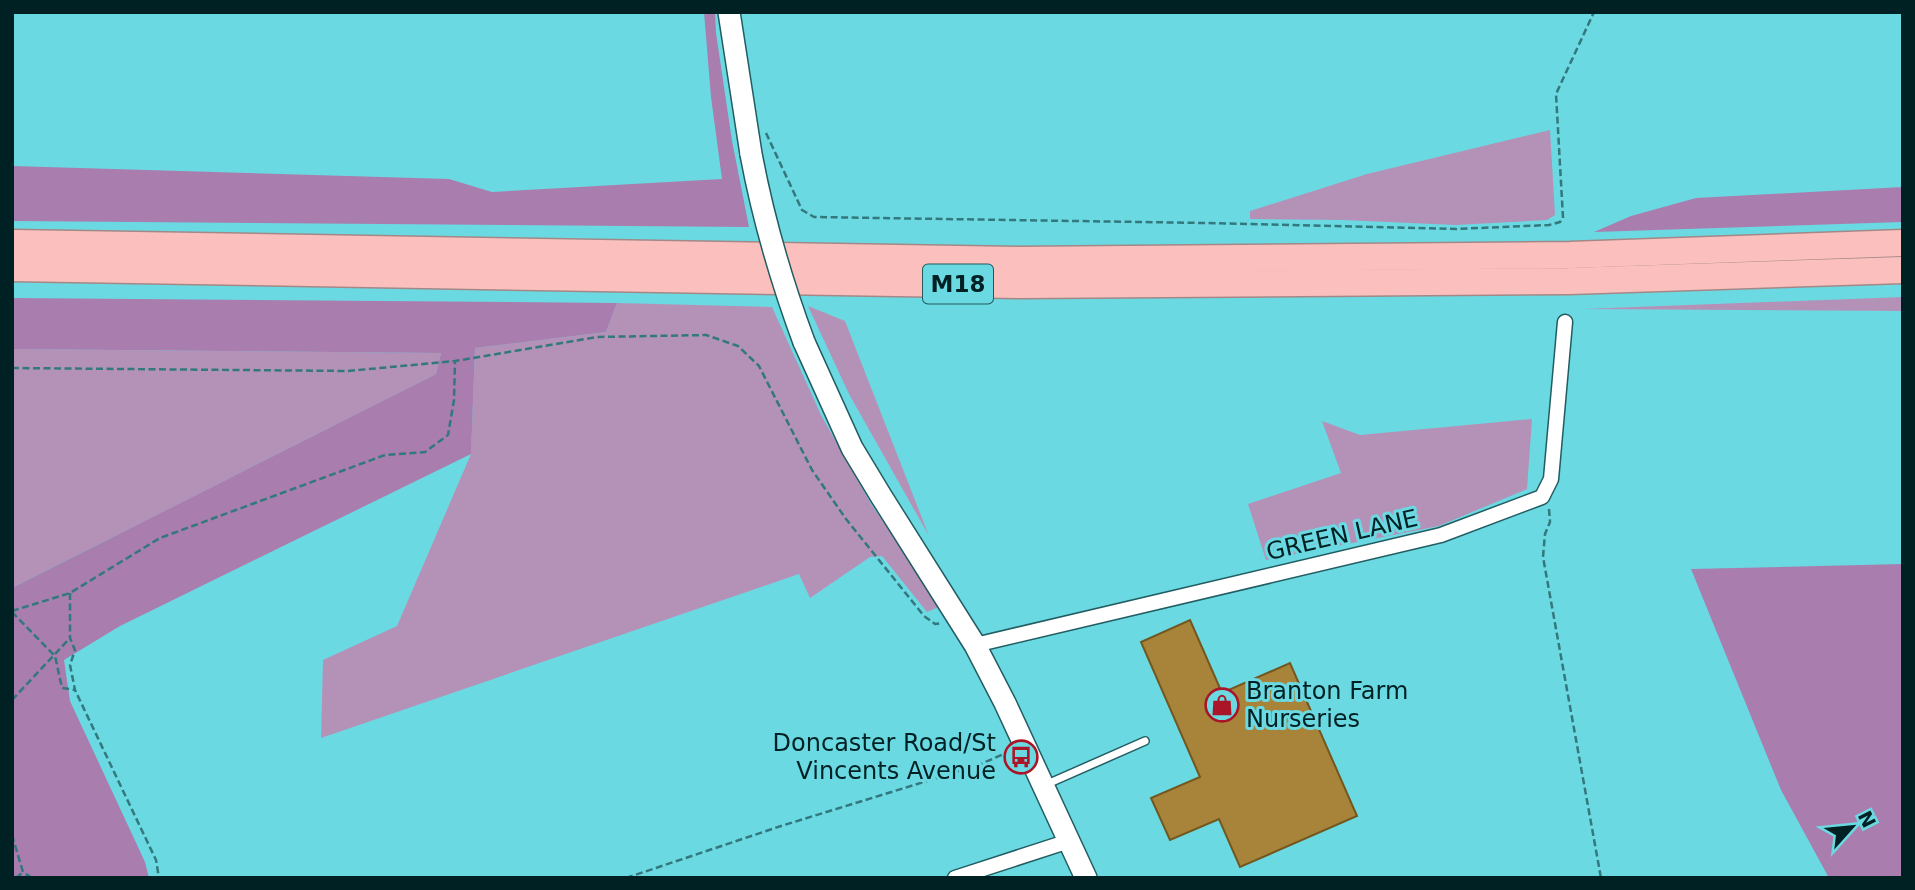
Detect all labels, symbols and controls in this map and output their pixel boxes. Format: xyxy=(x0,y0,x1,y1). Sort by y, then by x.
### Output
road number: M18 xyxy=(923,264,993,304)
street label: GREEN LANE xyxy=(1264,504,1420,566)
place label: Branton Farm Nurseries xyxy=(1246,677,1408,733)
shop icon: Branton Farm Nurseries xyxy=(1203,686,1241,724)
place label: Doncaster Road/St Vincents Avenue xyxy=(773,729,996,785)
bus stop icon: Doncaster Road/St Vincents Avenue xyxy=(1002,738,1040,776)
north arrow xyxy=(1817,792,1887,862)
text: N xyxy=(1854,807,1881,831)

